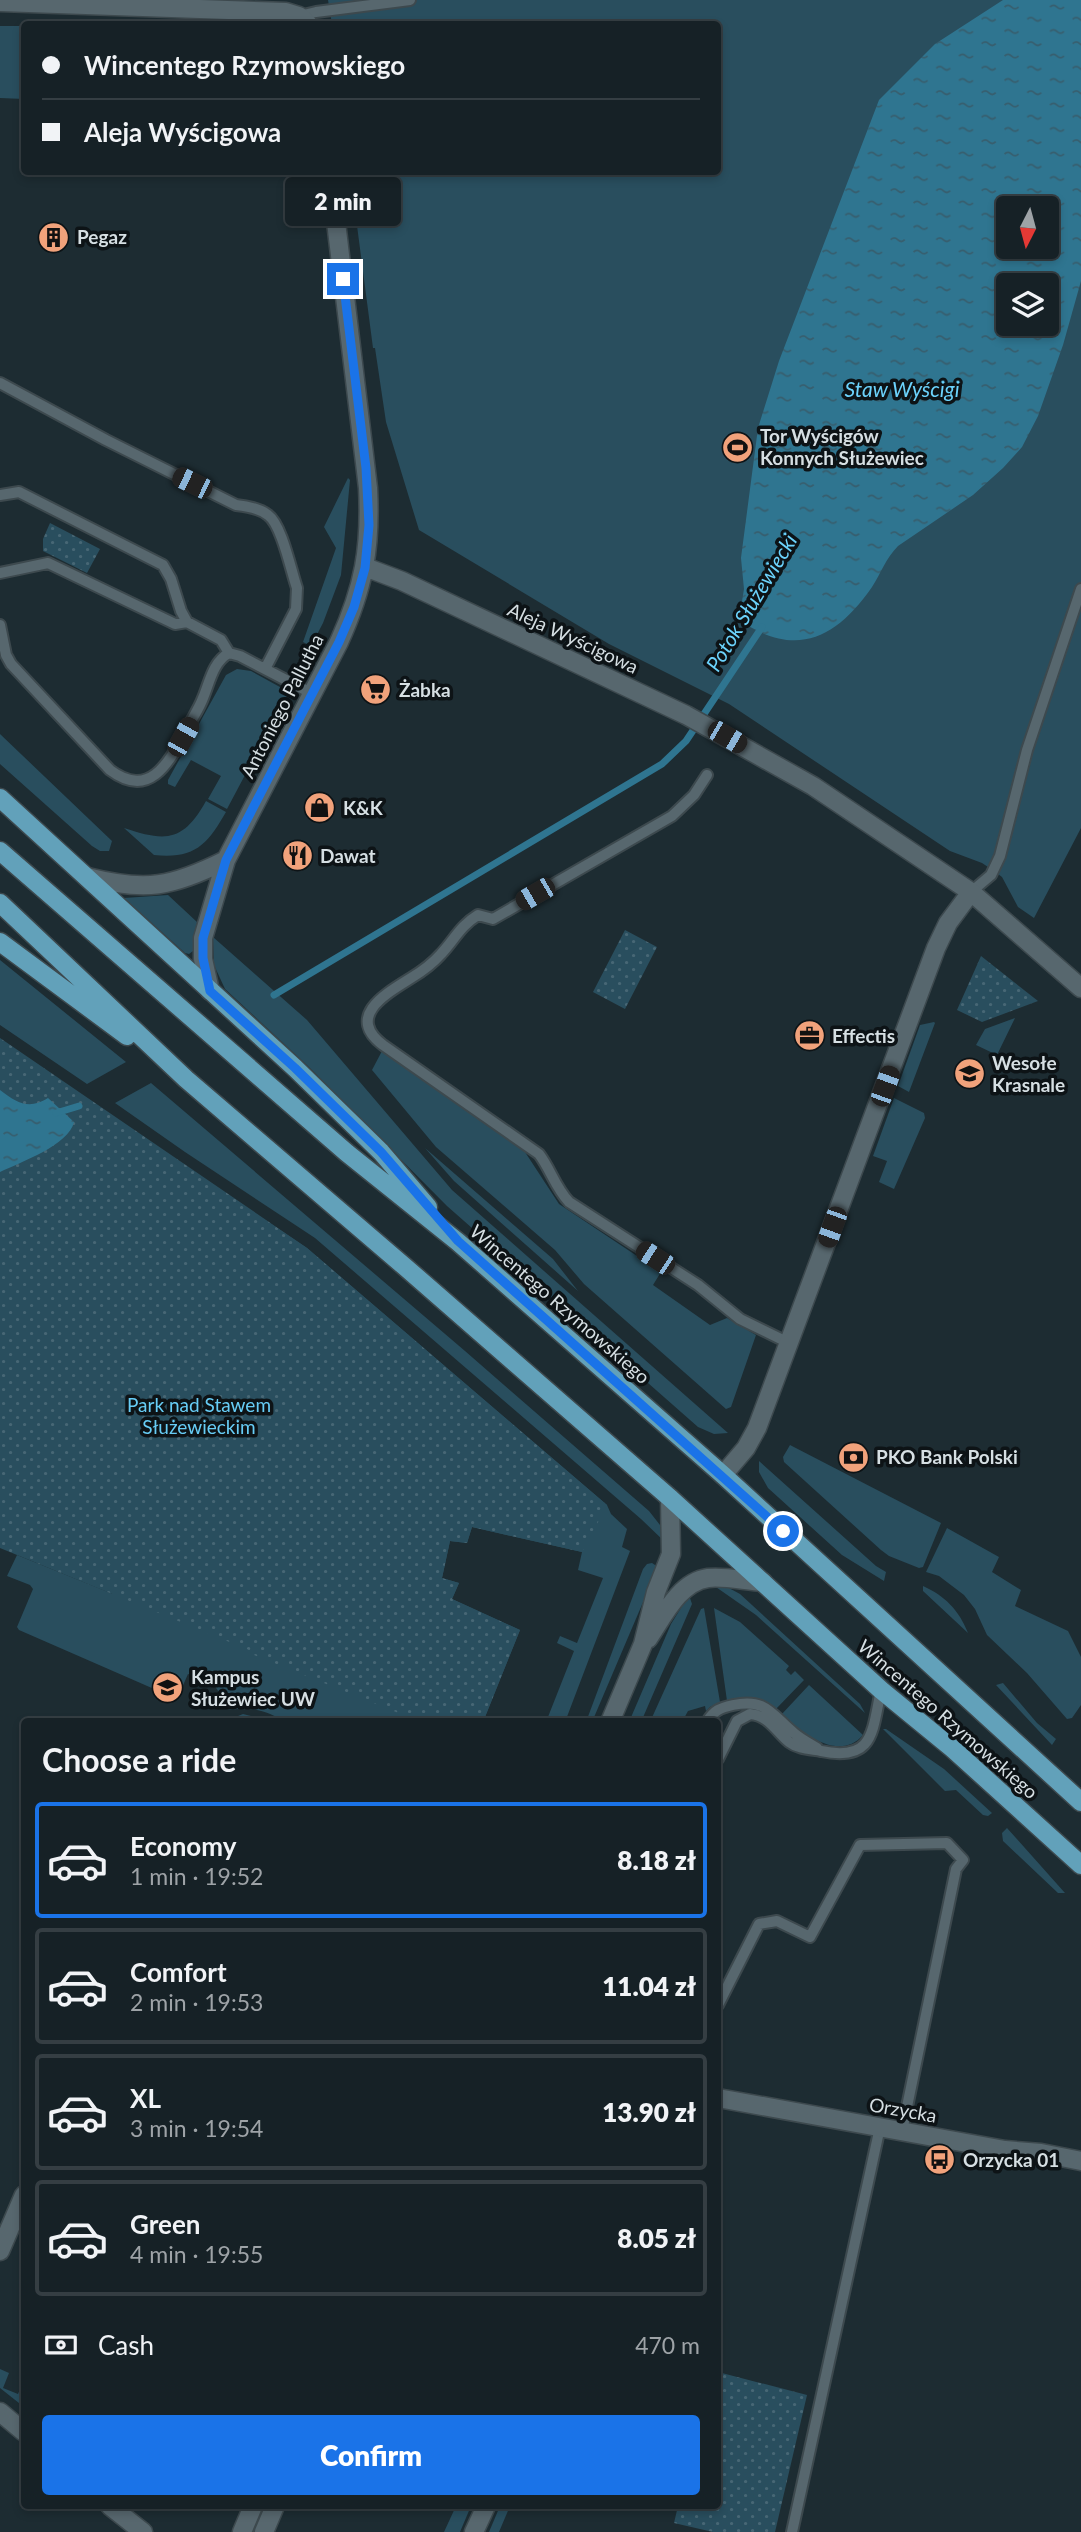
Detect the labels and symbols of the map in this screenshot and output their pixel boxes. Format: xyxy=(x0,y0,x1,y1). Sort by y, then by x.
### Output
callout: 2 min xyxy=(285,177,401,226)
north arrow xyxy=(996,196,1059,259)
building icon: Pegaz xyxy=(37,220,71,254)
place label: Pegaz xyxy=(77,225,127,248)
route end xyxy=(327,263,359,295)
water label: Staw Wyścigi xyxy=(844,376,960,401)
place label: Tor Wyścigów Konnych Służewiec xyxy=(760,424,924,469)
sports icon: Tor Wyścigów Konnych Służewiec xyxy=(720,430,754,464)
car xyxy=(169,464,216,502)
water label: Potok Służewiecki xyxy=(700,529,802,675)
street label: Aleja Wyścigowa xyxy=(504,597,642,678)
street label: Antoniego Pallutha xyxy=(235,630,328,782)
supermarket icon: Żabka xyxy=(359,673,393,707)
place label: Żabka xyxy=(399,678,451,701)
car xyxy=(164,714,203,760)
car xyxy=(704,717,751,757)
shop icon: K&K xyxy=(303,791,337,825)
place label: K&K xyxy=(343,796,384,819)
restaurant icon: Dawat xyxy=(280,839,314,873)
place label: Dawat xyxy=(320,844,375,867)
car xyxy=(512,874,559,914)
office icon: Effectis xyxy=(792,1019,826,1053)
place label: Effectis xyxy=(832,1024,895,1047)
place label: Wesołe Krasnale xyxy=(992,1051,1065,1096)
school or university icon: Wesołe Krasnale xyxy=(952,1057,986,1091)
car xyxy=(868,1063,903,1109)
car xyxy=(815,1204,850,1250)
street label: Wincentego Rzymowskiego xyxy=(466,1219,655,1388)
car xyxy=(632,1238,679,1278)
park label: Park nad Stawem Służewieckim xyxy=(127,1393,271,1438)
bank icon: PKO Bank Polski xyxy=(836,1440,870,1474)
place label: PKO Bank Polski xyxy=(876,1445,1018,1468)
route start xyxy=(767,1515,799,1547)
street label: Wincentego Rzymowskiego xyxy=(854,1634,1043,1803)
place label: Kampus Służewiec UW xyxy=(191,1665,315,1710)
school or university icon: Kampus Służewiec UW xyxy=(151,1671,185,1705)
street label: Orzycka xyxy=(867,2092,939,2127)
bus stop icon: Orzycka 01 xyxy=(923,2143,957,2177)
place label: Orzycka 01 xyxy=(963,2148,1059,2171)

